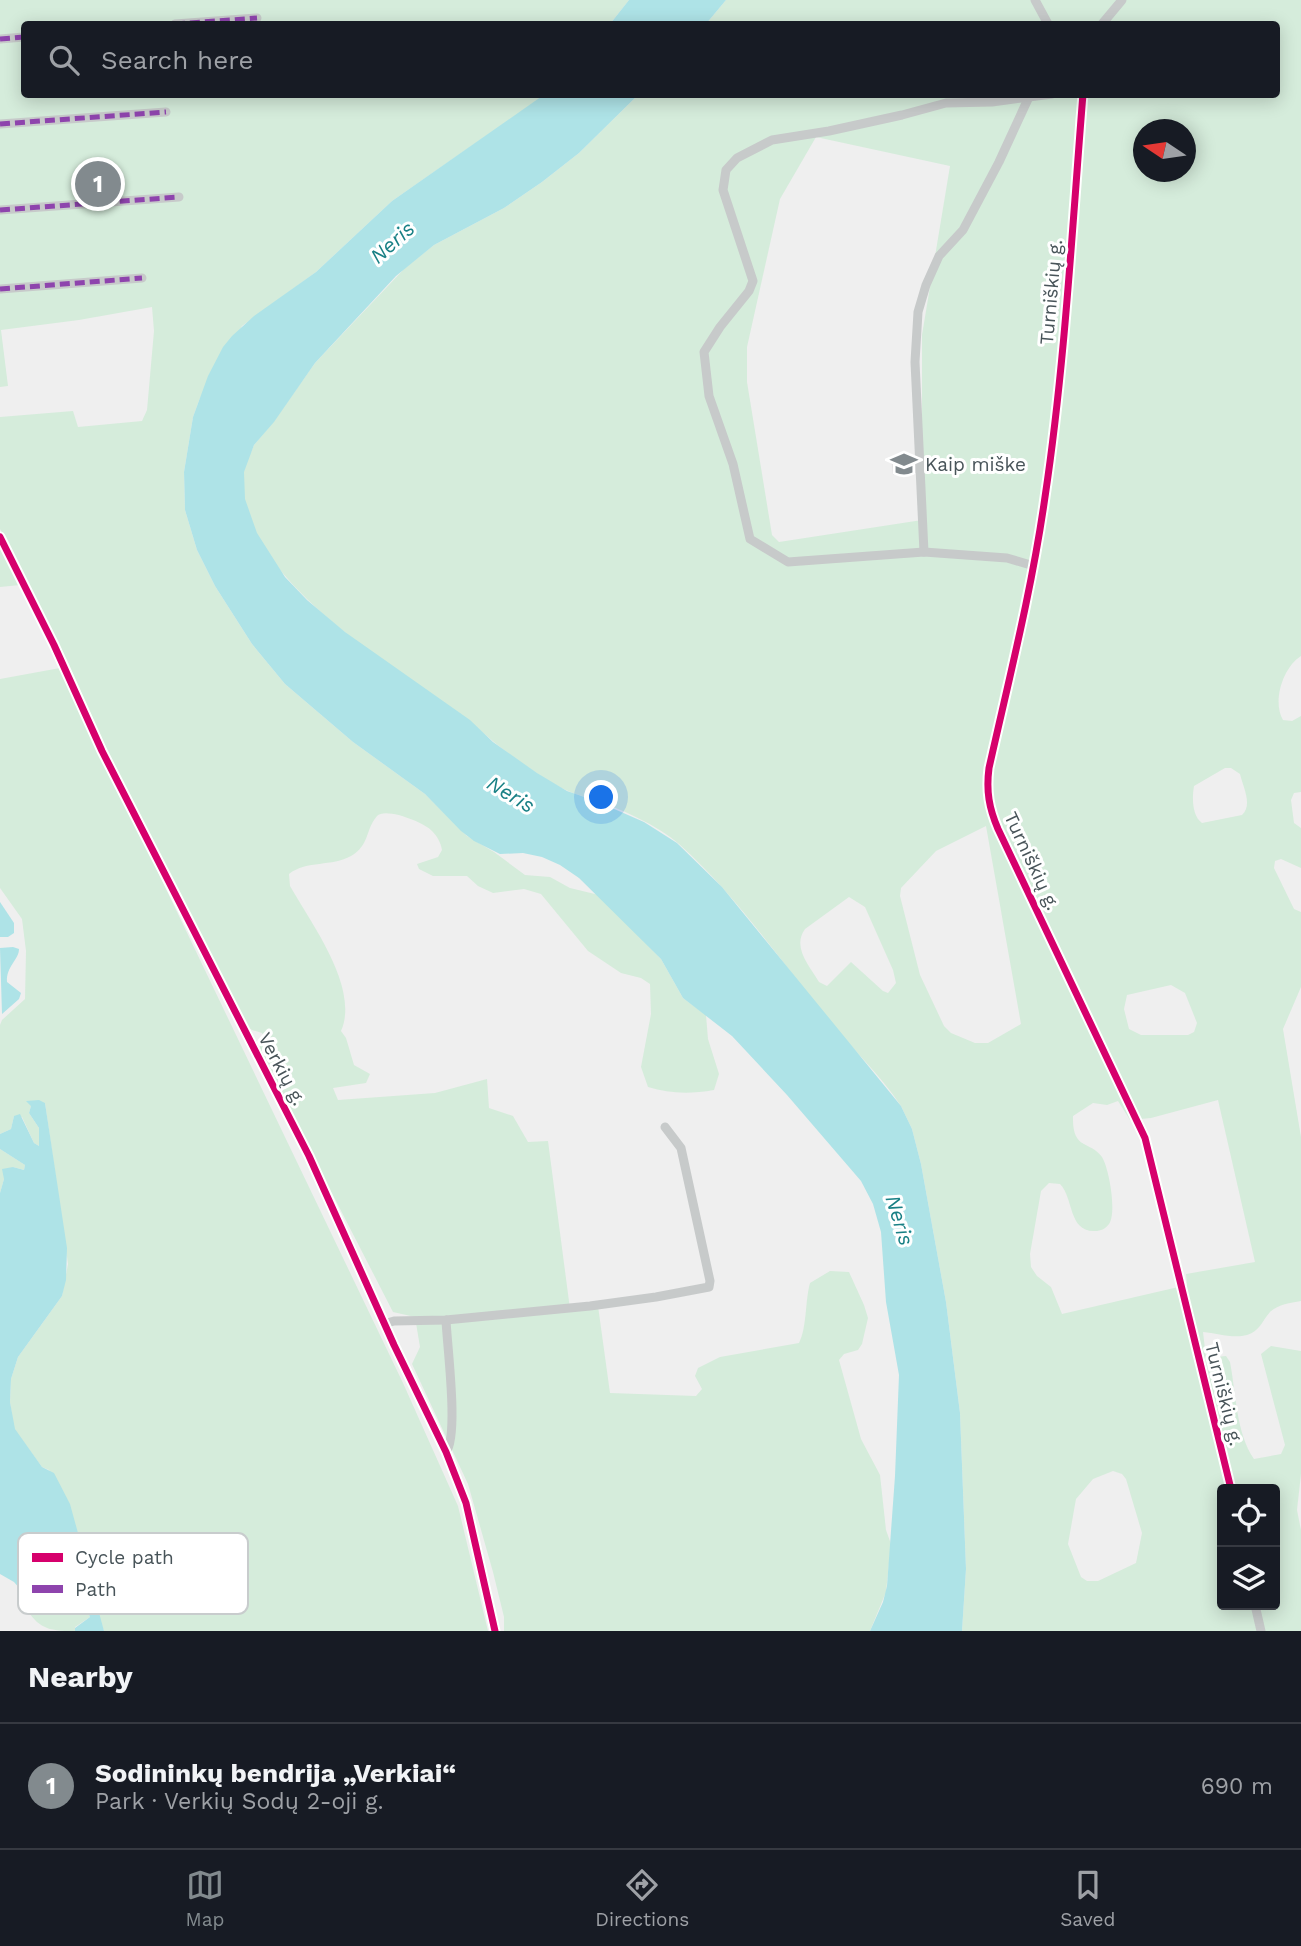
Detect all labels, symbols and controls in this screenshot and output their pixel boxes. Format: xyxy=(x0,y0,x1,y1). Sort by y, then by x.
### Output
search box xyxy=(21,21,1280,98)
icon: search xyxy=(45,41,83,79)
text: Search here xyxy=(101,45,253,75)
north arrow xyxy=(1133,119,1196,182)
pin: 1 xyxy=(75,158,121,210)
water label: Neris xyxy=(365,215,420,268)
street label: Turniškių g. xyxy=(1035,238,1067,346)
school or university icon: Kaip miške xyxy=(889,449,919,479)
place label: Kaip miške xyxy=(925,453,1026,476)
water label: Neris xyxy=(483,770,540,818)
your location xyxy=(584,780,618,814)
street label: Turniškių g. xyxy=(999,808,1065,914)
street label: Verkių g. xyxy=(253,1029,311,1109)
water label: Neris xyxy=(881,1192,920,1248)
street label: Turniškių g. xyxy=(1200,1340,1248,1448)
map controls xyxy=(1217,1484,1280,1610)
button: locate xyxy=(1217,1484,1280,1547)
legend xyxy=(18,1533,248,1614)
text: Cycle path xyxy=(75,1546,174,1569)
button: layers xyxy=(1217,1547,1280,1610)
text: Path xyxy=(75,1578,117,1601)
text: Nearby xyxy=(28,1659,133,1694)
text: Sodininkų bendrija „Verkiai“ xyxy=(95,1758,456,1788)
text: 1 xyxy=(46,1773,56,1800)
text: 690 m xyxy=(1201,1773,1273,1800)
text: Park · Verkių Sodų 2-oji g. xyxy=(95,1788,384,1815)
tab: Map xyxy=(186,1866,224,1931)
tab: Directions xyxy=(595,1866,689,1931)
tab: Saved xyxy=(1060,1866,1115,1931)

